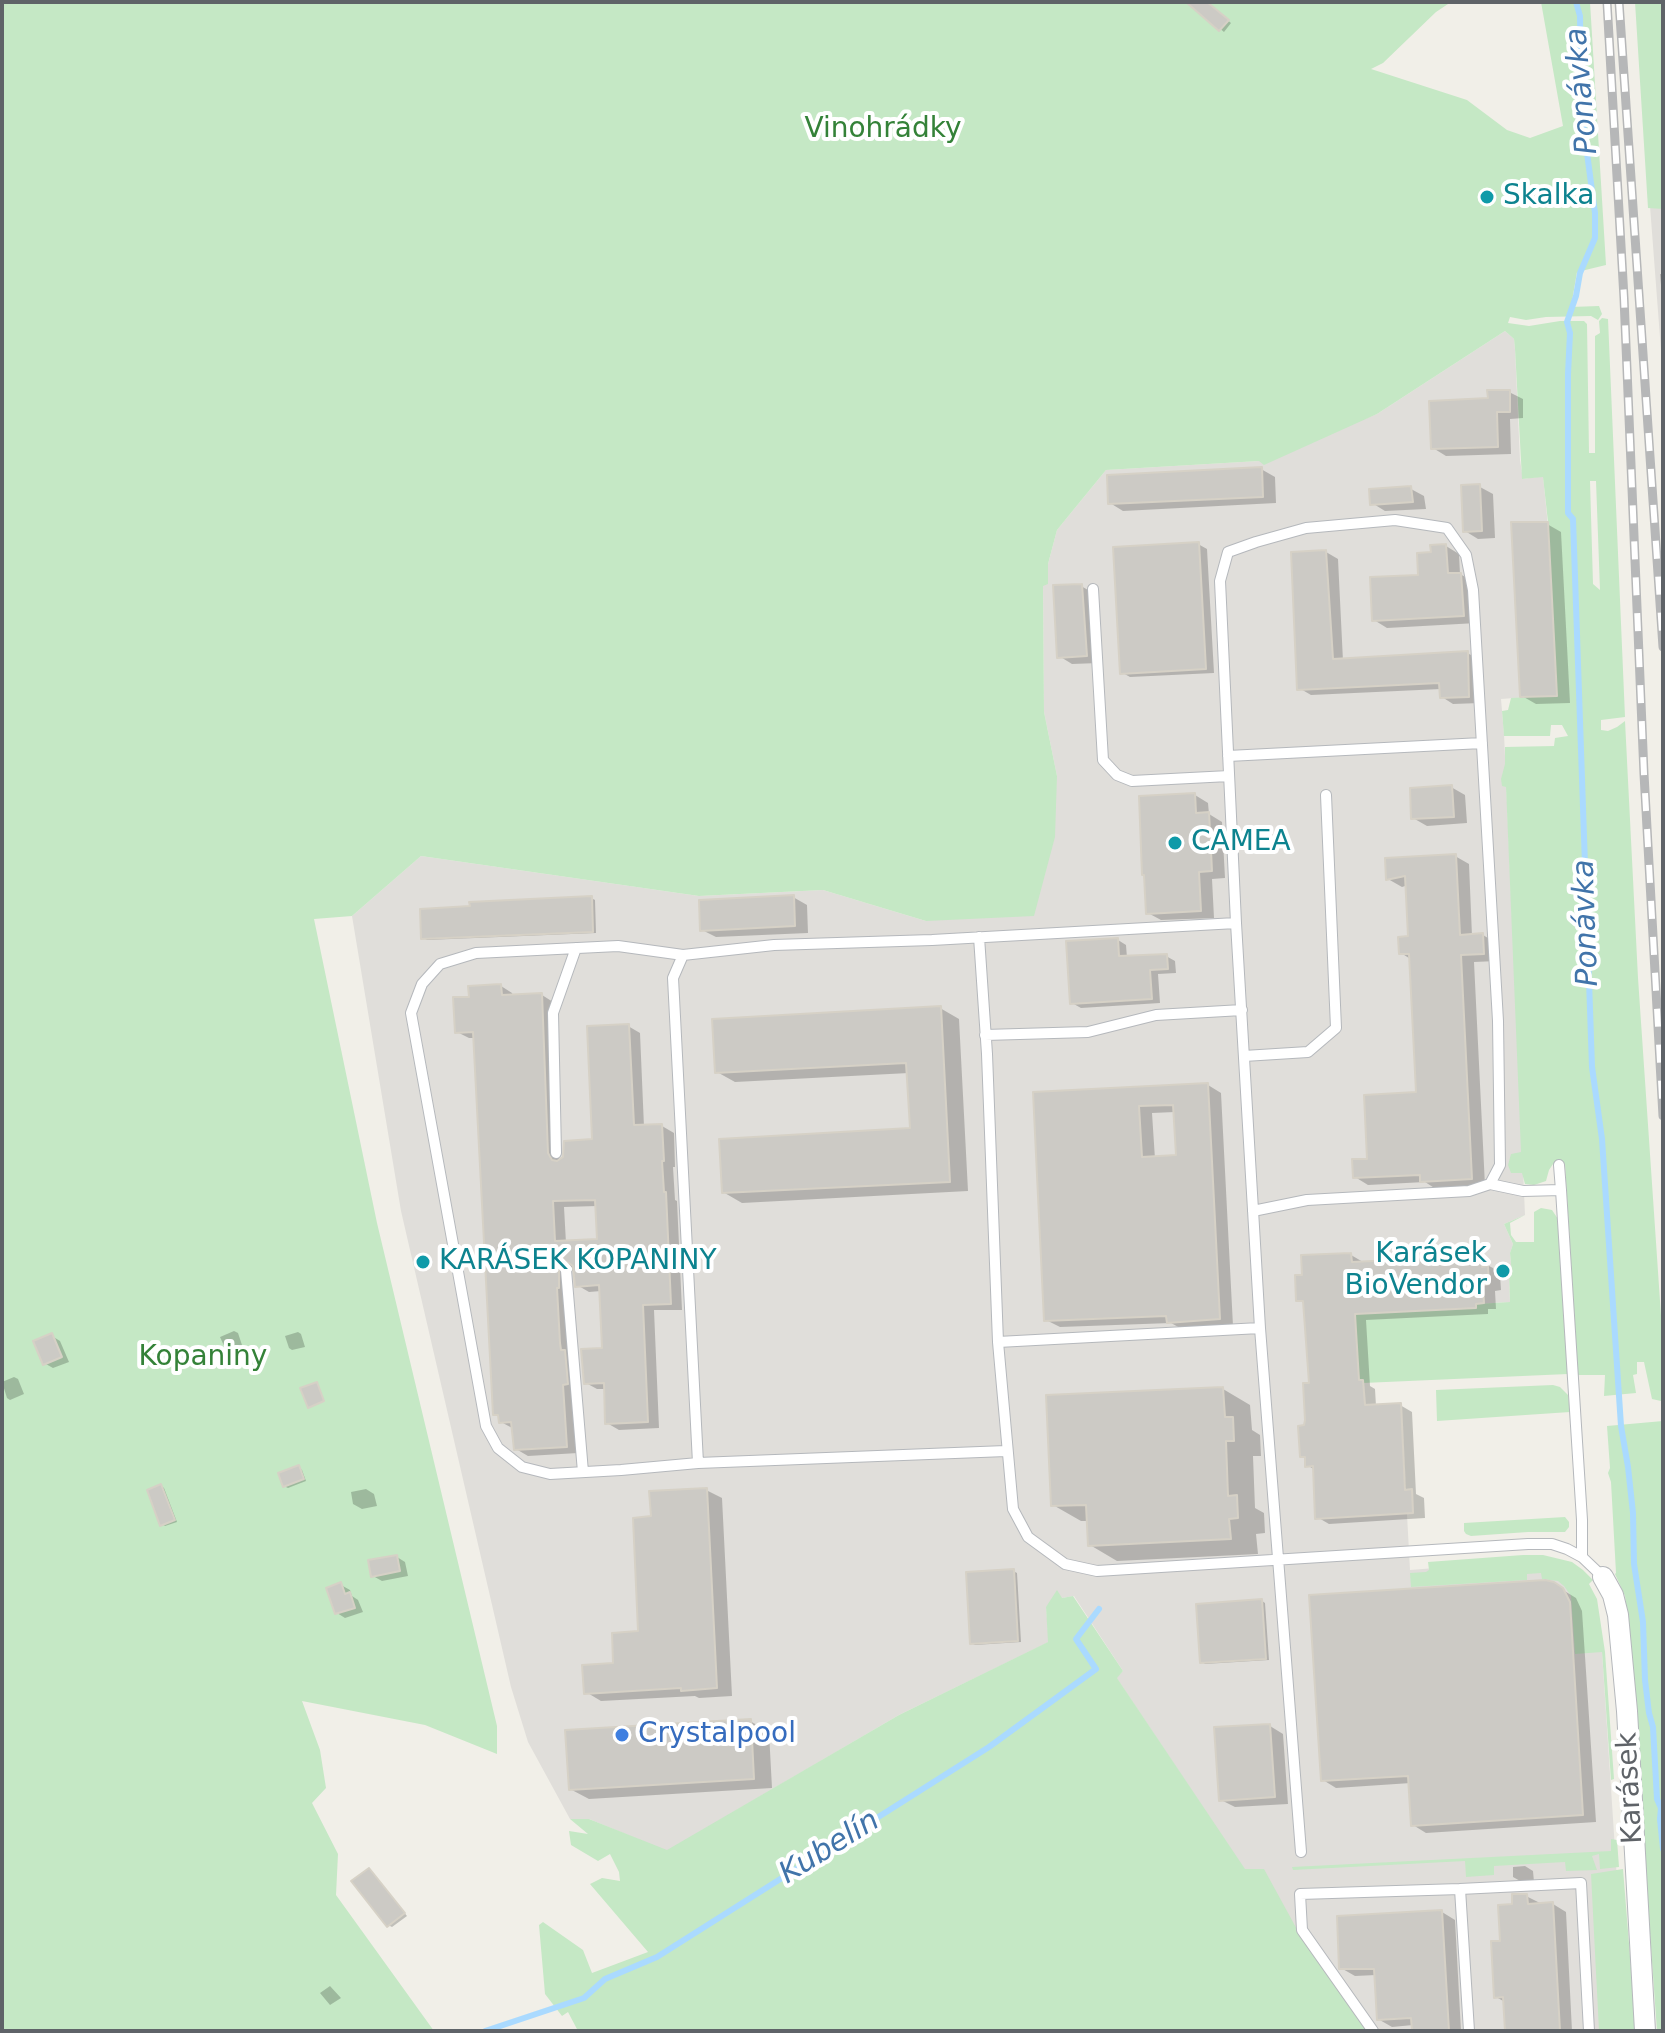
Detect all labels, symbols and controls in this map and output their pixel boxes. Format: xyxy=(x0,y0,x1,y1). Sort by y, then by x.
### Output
water label: Ponávka xyxy=(1560,26,1606,156)
park label: Vinohrádky xyxy=(804,113,962,147)
place label: Skalka xyxy=(1503,180,1594,214)
marker: Skalka xyxy=(1478,188,1496,206)
place label: CAMEA xyxy=(1191,826,1291,860)
marker: CAMEA xyxy=(1166,834,1184,852)
water label: Ponávka xyxy=(1567,859,1607,987)
place label: Karásek BioVendor xyxy=(1345,1238,1487,1304)
place label: KARÁSEK KOPANINY xyxy=(439,1245,717,1279)
marker: KARÁSEK KOPANINY xyxy=(414,1253,432,1271)
marker: Karásek BioVendor xyxy=(1494,1262,1512,1280)
park label: Kopaniny xyxy=(139,1341,267,1375)
place label: Crystalpool xyxy=(638,1718,796,1752)
marker: Crystalpool xyxy=(613,1726,631,1744)
street label: Karásek xyxy=(1611,1731,1651,1845)
water label: Kubelín xyxy=(773,1803,887,1893)

